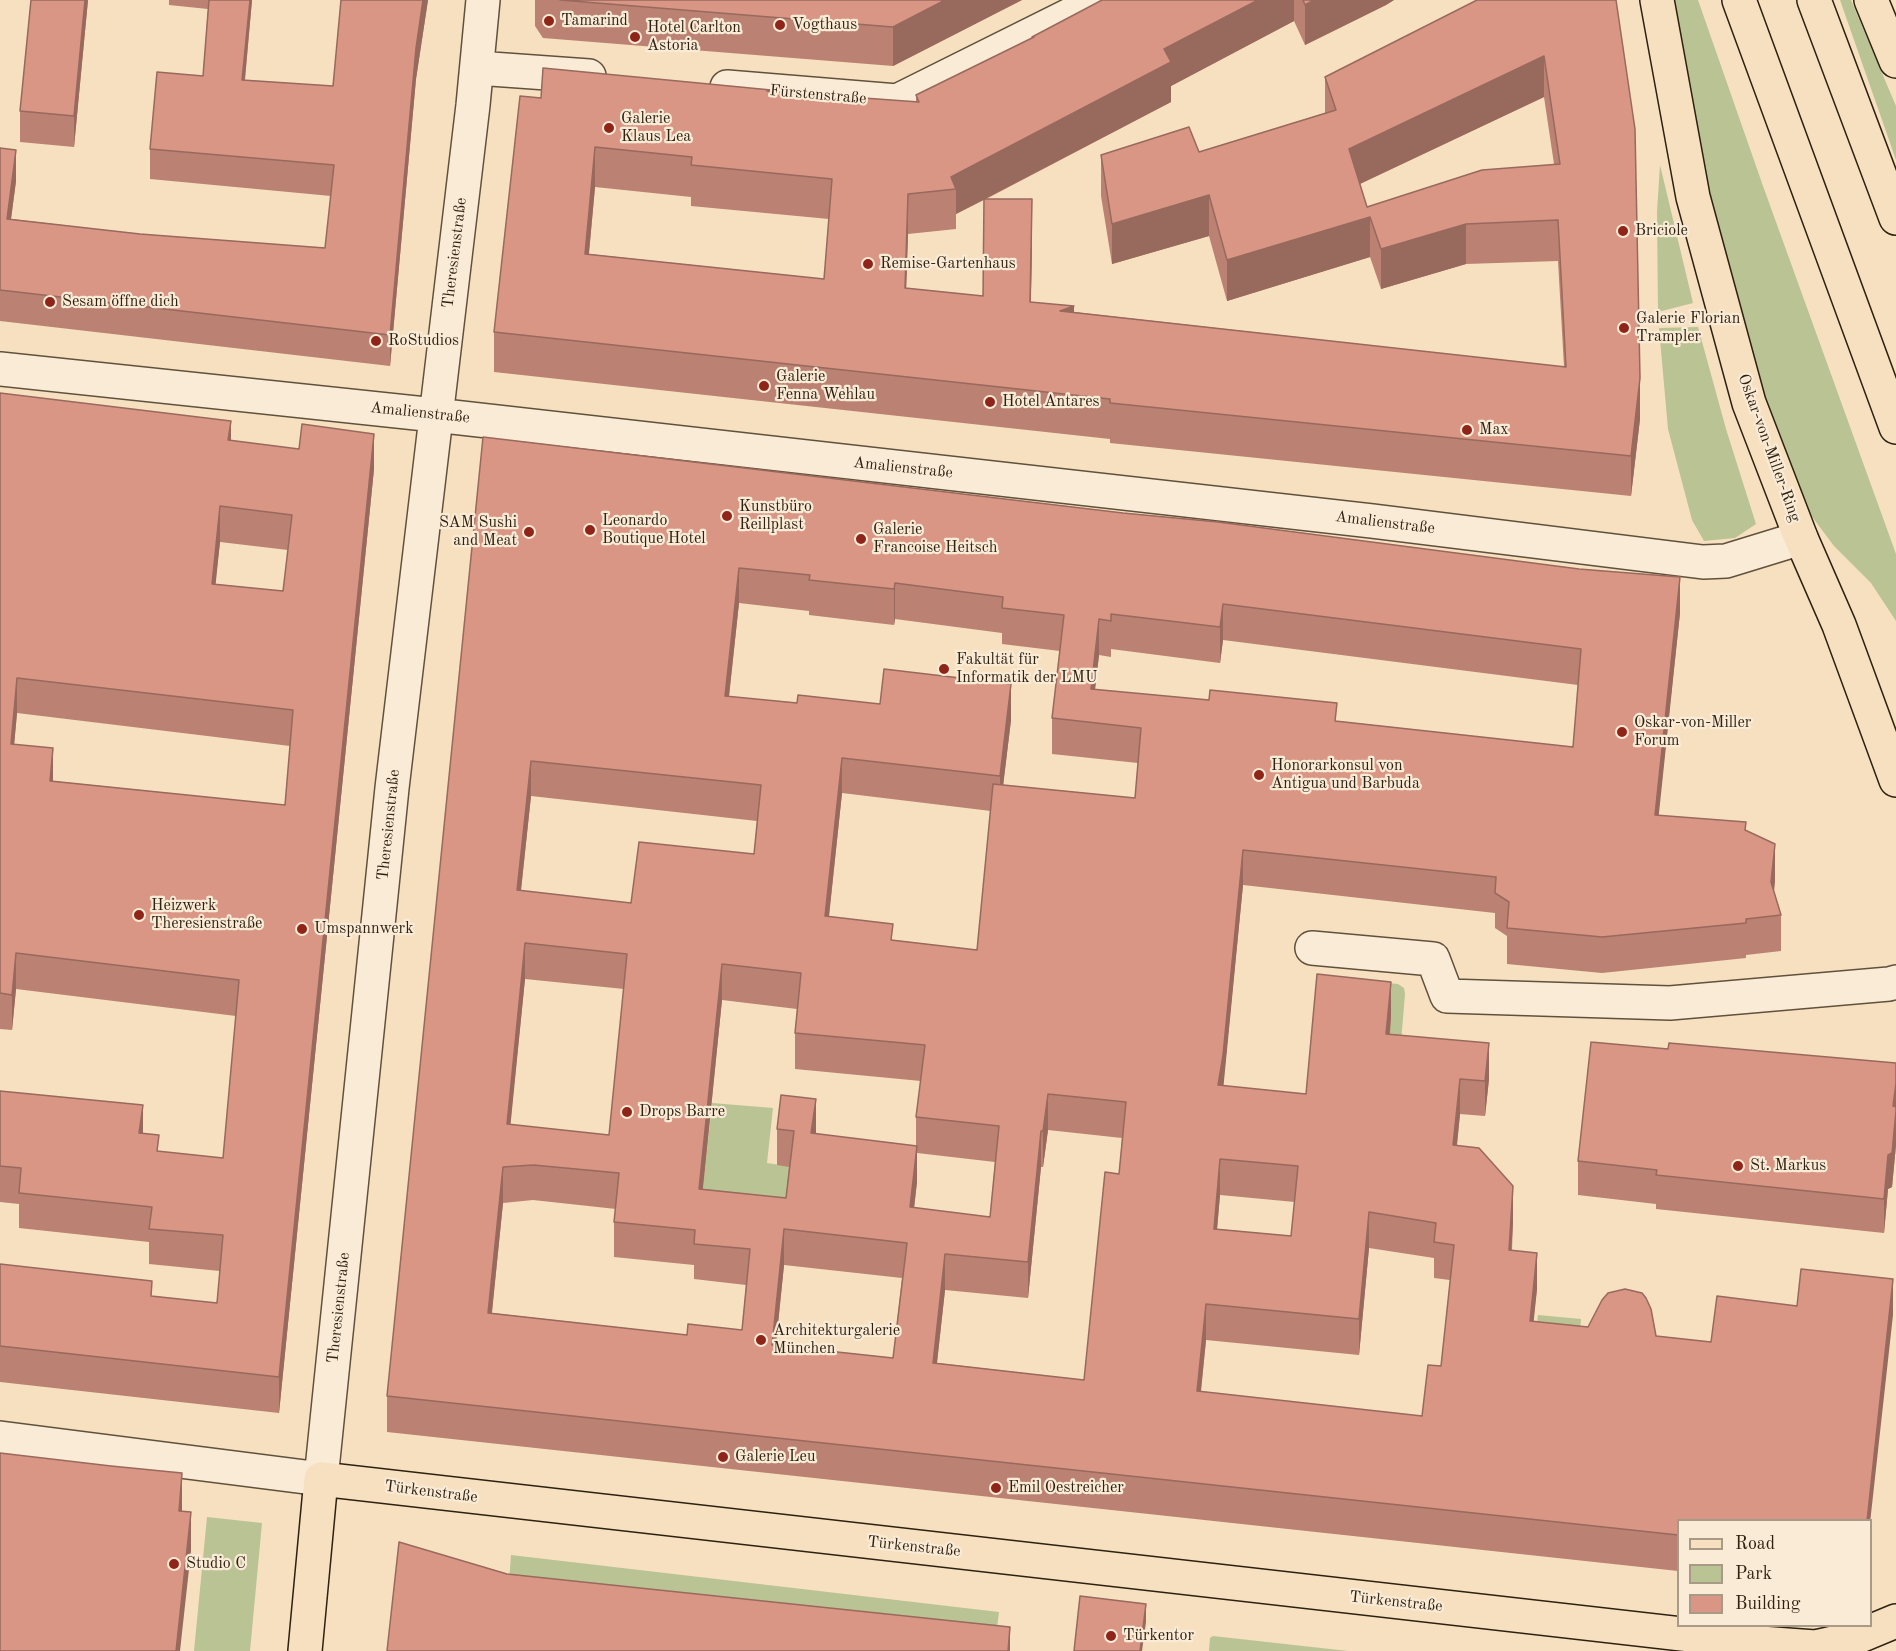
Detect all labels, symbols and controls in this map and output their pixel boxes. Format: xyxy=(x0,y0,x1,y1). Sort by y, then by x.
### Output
place label: Tamarind xyxy=(561,11,628,31)
marker: Tamarind xyxy=(542,14,556,28)
place label: Vogthaus xyxy=(792,15,857,35)
place label: Hotel Carlton Astoria xyxy=(647,18,741,56)
marker: Vogthaus xyxy=(773,18,787,32)
marker: Hotel Carlton Astoria xyxy=(628,30,642,44)
street label: Fürstenstraße xyxy=(769,81,867,109)
place label: Galerie Klaus Lea xyxy=(621,109,691,147)
marker: Galerie Klaus Lea xyxy=(602,121,616,135)
street label: Theresienstraße xyxy=(439,197,471,309)
place label: Briciole xyxy=(1635,221,1688,241)
marker: Briciole xyxy=(1616,224,1630,238)
place label: Remise-Gartenhaus xyxy=(880,254,1016,274)
marker: Remise-Gartenhaus xyxy=(861,257,875,271)
place label: Sesam öffne dich xyxy=(62,292,179,312)
marker: Sesam öffne dich xyxy=(43,295,57,309)
place label: Galerie Florian Trampler xyxy=(1636,309,1740,347)
marker: Galerie Florian Trampler xyxy=(1617,321,1631,335)
place label: RoStudios xyxy=(388,331,459,351)
marker: RoStudios xyxy=(369,334,383,348)
place label: Galerie Fenna Wehlau xyxy=(776,367,875,405)
street label: Oskar-von-Miller-Ring xyxy=(1733,371,1805,525)
marker: Galerie Fenna Wehlau xyxy=(757,379,771,393)
place label: Hotel Antares xyxy=(1002,392,1100,412)
marker: Hotel Antares xyxy=(983,395,997,409)
street label: Amalienstraße xyxy=(369,398,471,428)
place label: Max xyxy=(1479,420,1509,440)
marker: Max xyxy=(1460,423,1474,437)
street label: Amalienstraße xyxy=(852,453,954,483)
place label: Kunstbüro Reillplast xyxy=(739,497,812,535)
street label: Amalienstraße xyxy=(1334,507,1436,539)
marker: Kunstbüro Reillplast xyxy=(720,509,734,523)
place label: Leonardo Boutique Hotel xyxy=(602,511,706,549)
place label: SAM Sushi and Meat xyxy=(439,513,517,551)
place label: Galerie Francoise Heitsch xyxy=(873,520,997,558)
marker: Leonardo Boutique Hotel xyxy=(583,523,597,537)
marker: SAM Sushi and Meat xyxy=(522,525,536,539)
marker: Galerie Francoise Heitsch xyxy=(854,532,868,546)
place label: Fakultät für Informatik der LMU xyxy=(956,650,1097,688)
marker: Fakultät für Informatik der LMU xyxy=(937,662,951,676)
place label: Oskar-von-Miller Forum xyxy=(1634,713,1751,751)
marker: Oskar-von-Miller Forum xyxy=(1615,725,1629,739)
place label: Honorarkonsul von Antigua und Barbuda xyxy=(1271,756,1420,794)
marker: Honorarkonsul von Antigua und Barbuda xyxy=(1252,768,1266,782)
street label: Theresienstraße xyxy=(374,769,404,881)
place label: Heizwerk Theresienstraße xyxy=(151,896,262,934)
marker: Heizwerk Theresienstraße xyxy=(132,908,146,922)
place label: Umspannwerk xyxy=(314,919,413,939)
marker: Umspannwerk xyxy=(295,922,309,936)
place label: Drops Barre xyxy=(639,1102,725,1122)
marker: Drops Barre xyxy=(620,1105,634,1119)
place label: St. Markus xyxy=(1750,1156,1826,1176)
marker: St. Markus xyxy=(1731,1159,1745,1173)
street label: Theresienstraße xyxy=(324,1252,354,1364)
place label: Architekturgalerie München xyxy=(773,1321,900,1359)
marker: Architekturgalerie München xyxy=(754,1333,768,1347)
place label: Galerie Leu xyxy=(735,1447,815,1467)
marker: Galerie Leu xyxy=(716,1450,730,1464)
street label: Türkenstraße xyxy=(383,1477,479,1507)
place label: Emil Oestreicher xyxy=(1008,1478,1124,1498)
marker: Emil Oestreicher xyxy=(989,1481,1003,1495)
legend xyxy=(1677,1519,1872,1627)
street label: Türkenstraße xyxy=(866,1533,962,1561)
text: Road xyxy=(1735,1535,1775,1553)
place label: Studio C xyxy=(186,1554,246,1574)
marker: Studio C xyxy=(167,1557,181,1571)
text: Park xyxy=(1735,1565,1772,1583)
street label: Türkenstraße xyxy=(1348,1588,1444,1616)
text: Building xyxy=(1735,1595,1800,1613)
place label: Türkentor xyxy=(1123,1626,1194,1646)
marker: Türkentor xyxy=(1104,1629,1118,1643)

